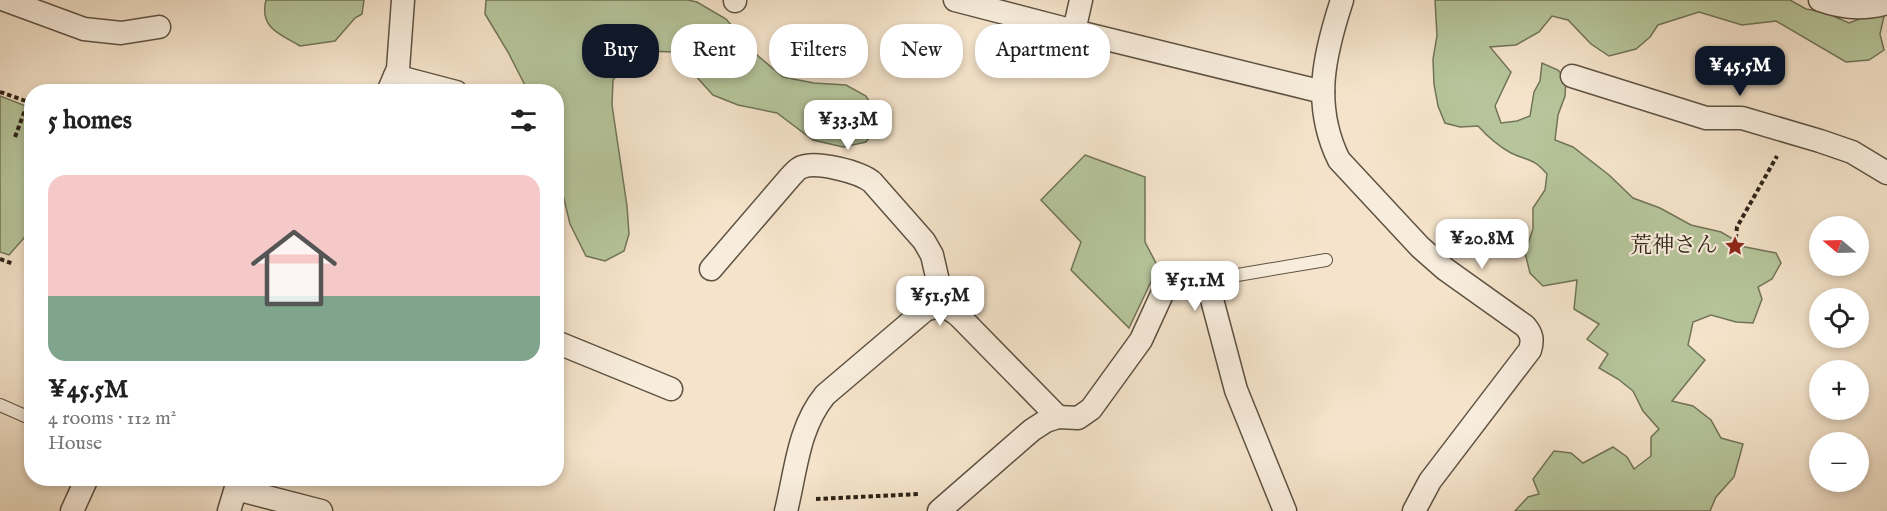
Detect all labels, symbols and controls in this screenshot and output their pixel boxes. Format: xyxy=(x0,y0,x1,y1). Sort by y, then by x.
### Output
chip: Buy xyxy=(582,24,659,78)
chip: Rent xyxy=(671,24,757,78)
chip: Filters xyxy=(769,24,868,78)
chip: New xyxy=(880,24,963,78)
chip: Apartment xyxy=(975,24,1110,78)
pin: ¥45.5M xyxy=(1691,46,1789,97)
text: ¥45.5M xyxy=(1709,53,1771,78)
pin: ¥33.3M xyxy=(799,100,897,151)
text: 5 homes xyxy=(48,104,132,137)
icon: filters xyxy=(507,104,540,137)
text: ¥33.3M xyxy=(818,107,878,132)
icon: home xyxy=(240,214,348,322)
north arrow xyxy=(1809,216,1869,276)
map controls xyxy=(1809,216,1869,492)
pin: ¥20.8M xyxy=(1433,219,1531,270)
text: ¥20.8M xyxy=(1450,226,1514,251)
place label: 荒神さん xyxy=(1630,232,1718,260)
place icon: 荒神さん xyxy=(1723,234,1747,258)
pin: ¥51.1M xyxy=(1146,261,1244,312)
text: ¥51.1M xyxy=(1165,268,1225,293)
pin: ¥51.5M xyxy=(891,276,989,327)
text: ¥51.5M xyxy=(910,283,970,308)
button: locate xyxy=(1809,288,1869,348)
button: + xyxy=(1809,360,1869,420)
text: ¥45.5M xyxy=(48,373,128,406)
text: 4 rooms · 112 m² xyxy=(48,406,176,431)
text: House xyxy=(48,431,102,456)
button: − xyxy=(1809,432,1869,492)

